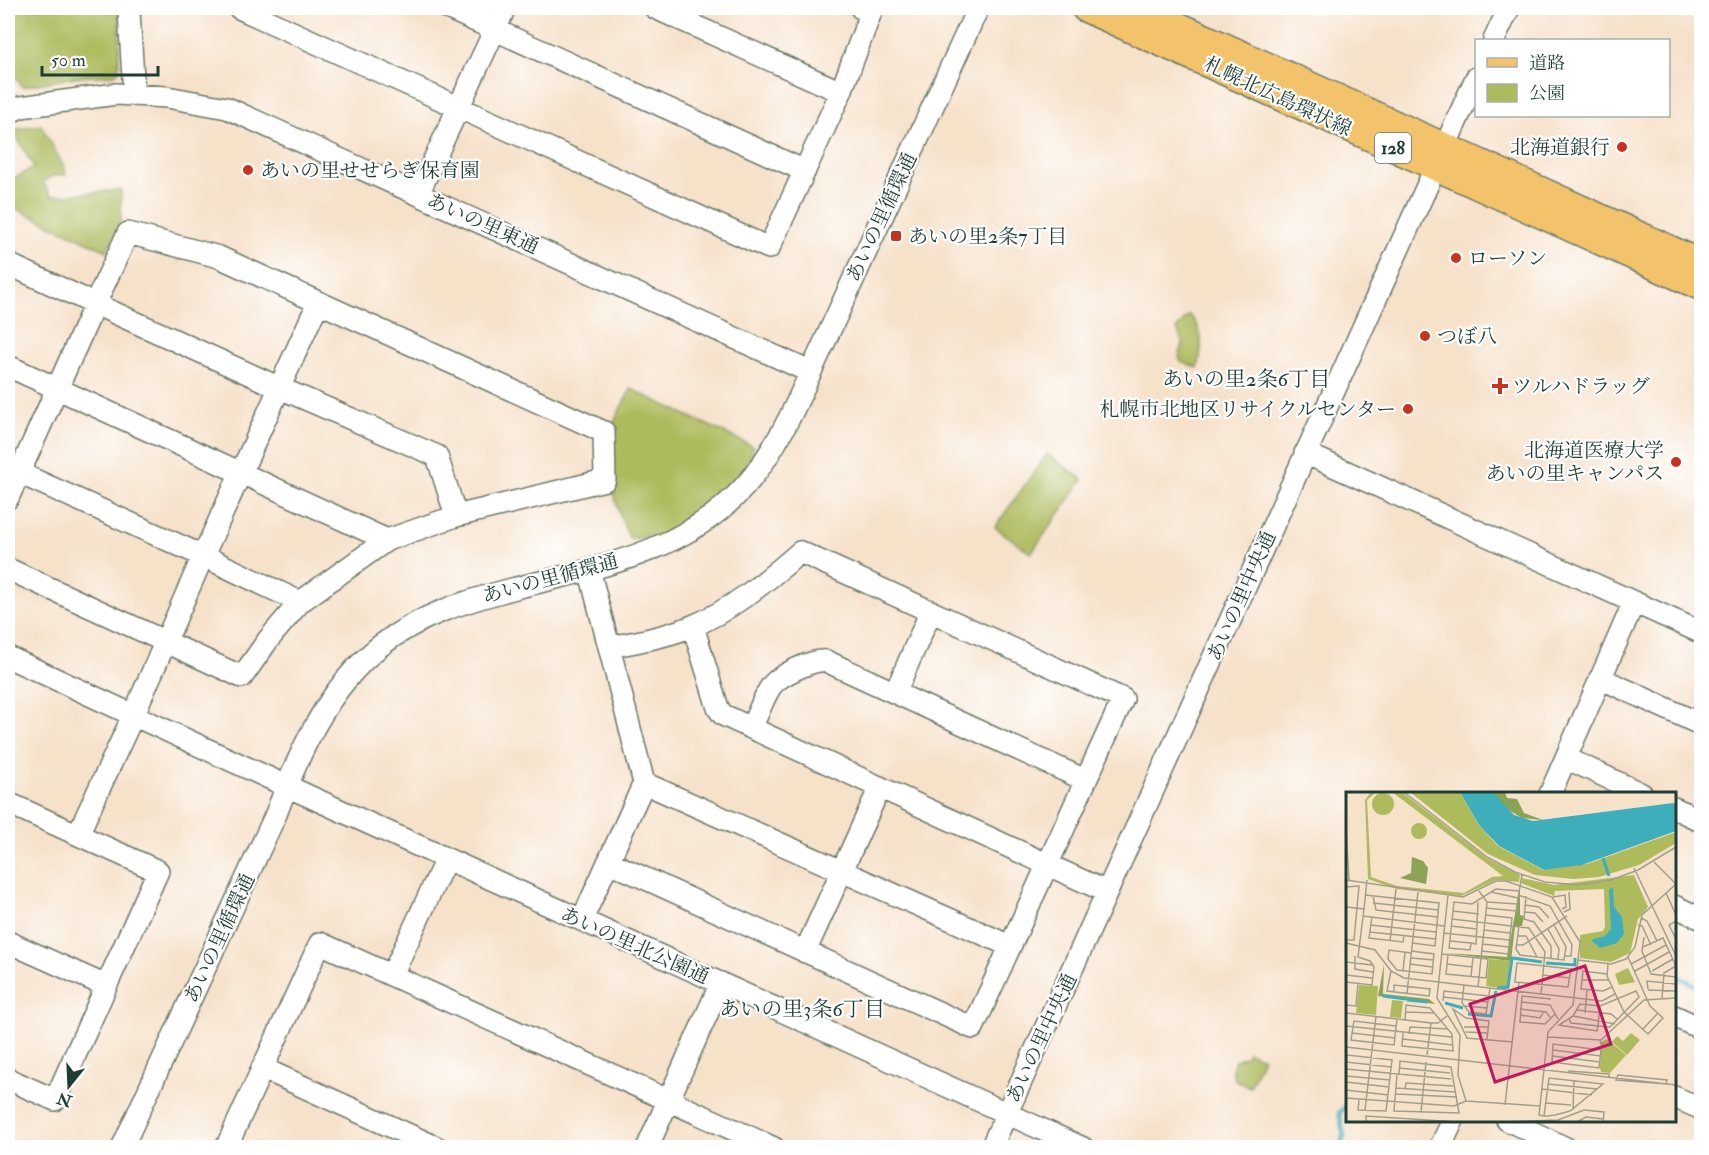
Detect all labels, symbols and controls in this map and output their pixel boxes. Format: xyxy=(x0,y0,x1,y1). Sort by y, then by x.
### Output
scale bar xyxy=(42,39,158,77)
legend xyxy=(1475,39,1670,117)
text: 50 m xyxy=(51,49,86,72)
street label: 札幌北広島環状線 xyxy=(1200,51,1356,142)
text: 道路 xyxy=(1529,52,1565,75)
text: 公園 xyxy=(1529,82,1565,105)
road number: 128 xyxy=(1375,133,1411,163)
place label: 北海道銀行 xyxy=(1510,135,1610,160)
marker: 北海道銀行 xyxy=(1615,140,1629,154)
street label: あいの里循環通 xyxy=(841,148,922,286)
place label: あいの里せせらぎ保育園 xyxy=(260,158,480,183)
marker: あいの里せせらぎ保育園 xyxy=(241,163,255,177)
street label: あいの里東通 xyxy=(423,188,543,259)
place label: あいの里2条7丁目 xyxy=(908,224,1067,249)
marker: あいの里2条7丁目 xyxy=(889,229,903,243)
place label: ローソン xyxy=(1468,246,1547,271)
marker: ローソン xyxy=(1449,251,1463,265)
place label: つぼ八 xyxy=(1437,324,1497,349)
marker: つぼ八 xyxy=(1418,329,1432,343)
district label: あいの里2条6丁目 xyxy=(1162,366,1330,393)
place label: ツルハドラッグ xyxy=(1512,374,1650,399)
marker: ツルハドラッグ xyxy=(1493,379,1507,393)
place label: 札幌市北地区リサイクルセンター xyxy=(1100,397,1396,422)
marker: 札幌市北地区リサイクルセンター xyxy=(1401,402,1415,416)
place label: 北海道医療大学 あいの里キャンパス xyxy=(1485,438,1664,486)
marker: 北海道医療大学 あいの里キャンパス xyxy=(1669,455,1683,469)
street label: あいの里中央通 xyxy=(1202,527,1281,665)
street label: あいの里循環通 xyxy=(479,548,621,609)
inset map xyxy=(1346,792,1676,1122)
street label: あいの里循環通 xyxy=(179,869,260,1007)
street label: あいの里北公園通 xyxy=(557,901,713,989)
street label: あいの里中央通 xyxy=(1001,969,1082,1107)
district label: あいの里3条6丁目 xyxy=(719,996,885,1023)
north arrow xyxy=(39,1056,99,1116)
text: N xyxy=(54,1087,76,1111)

